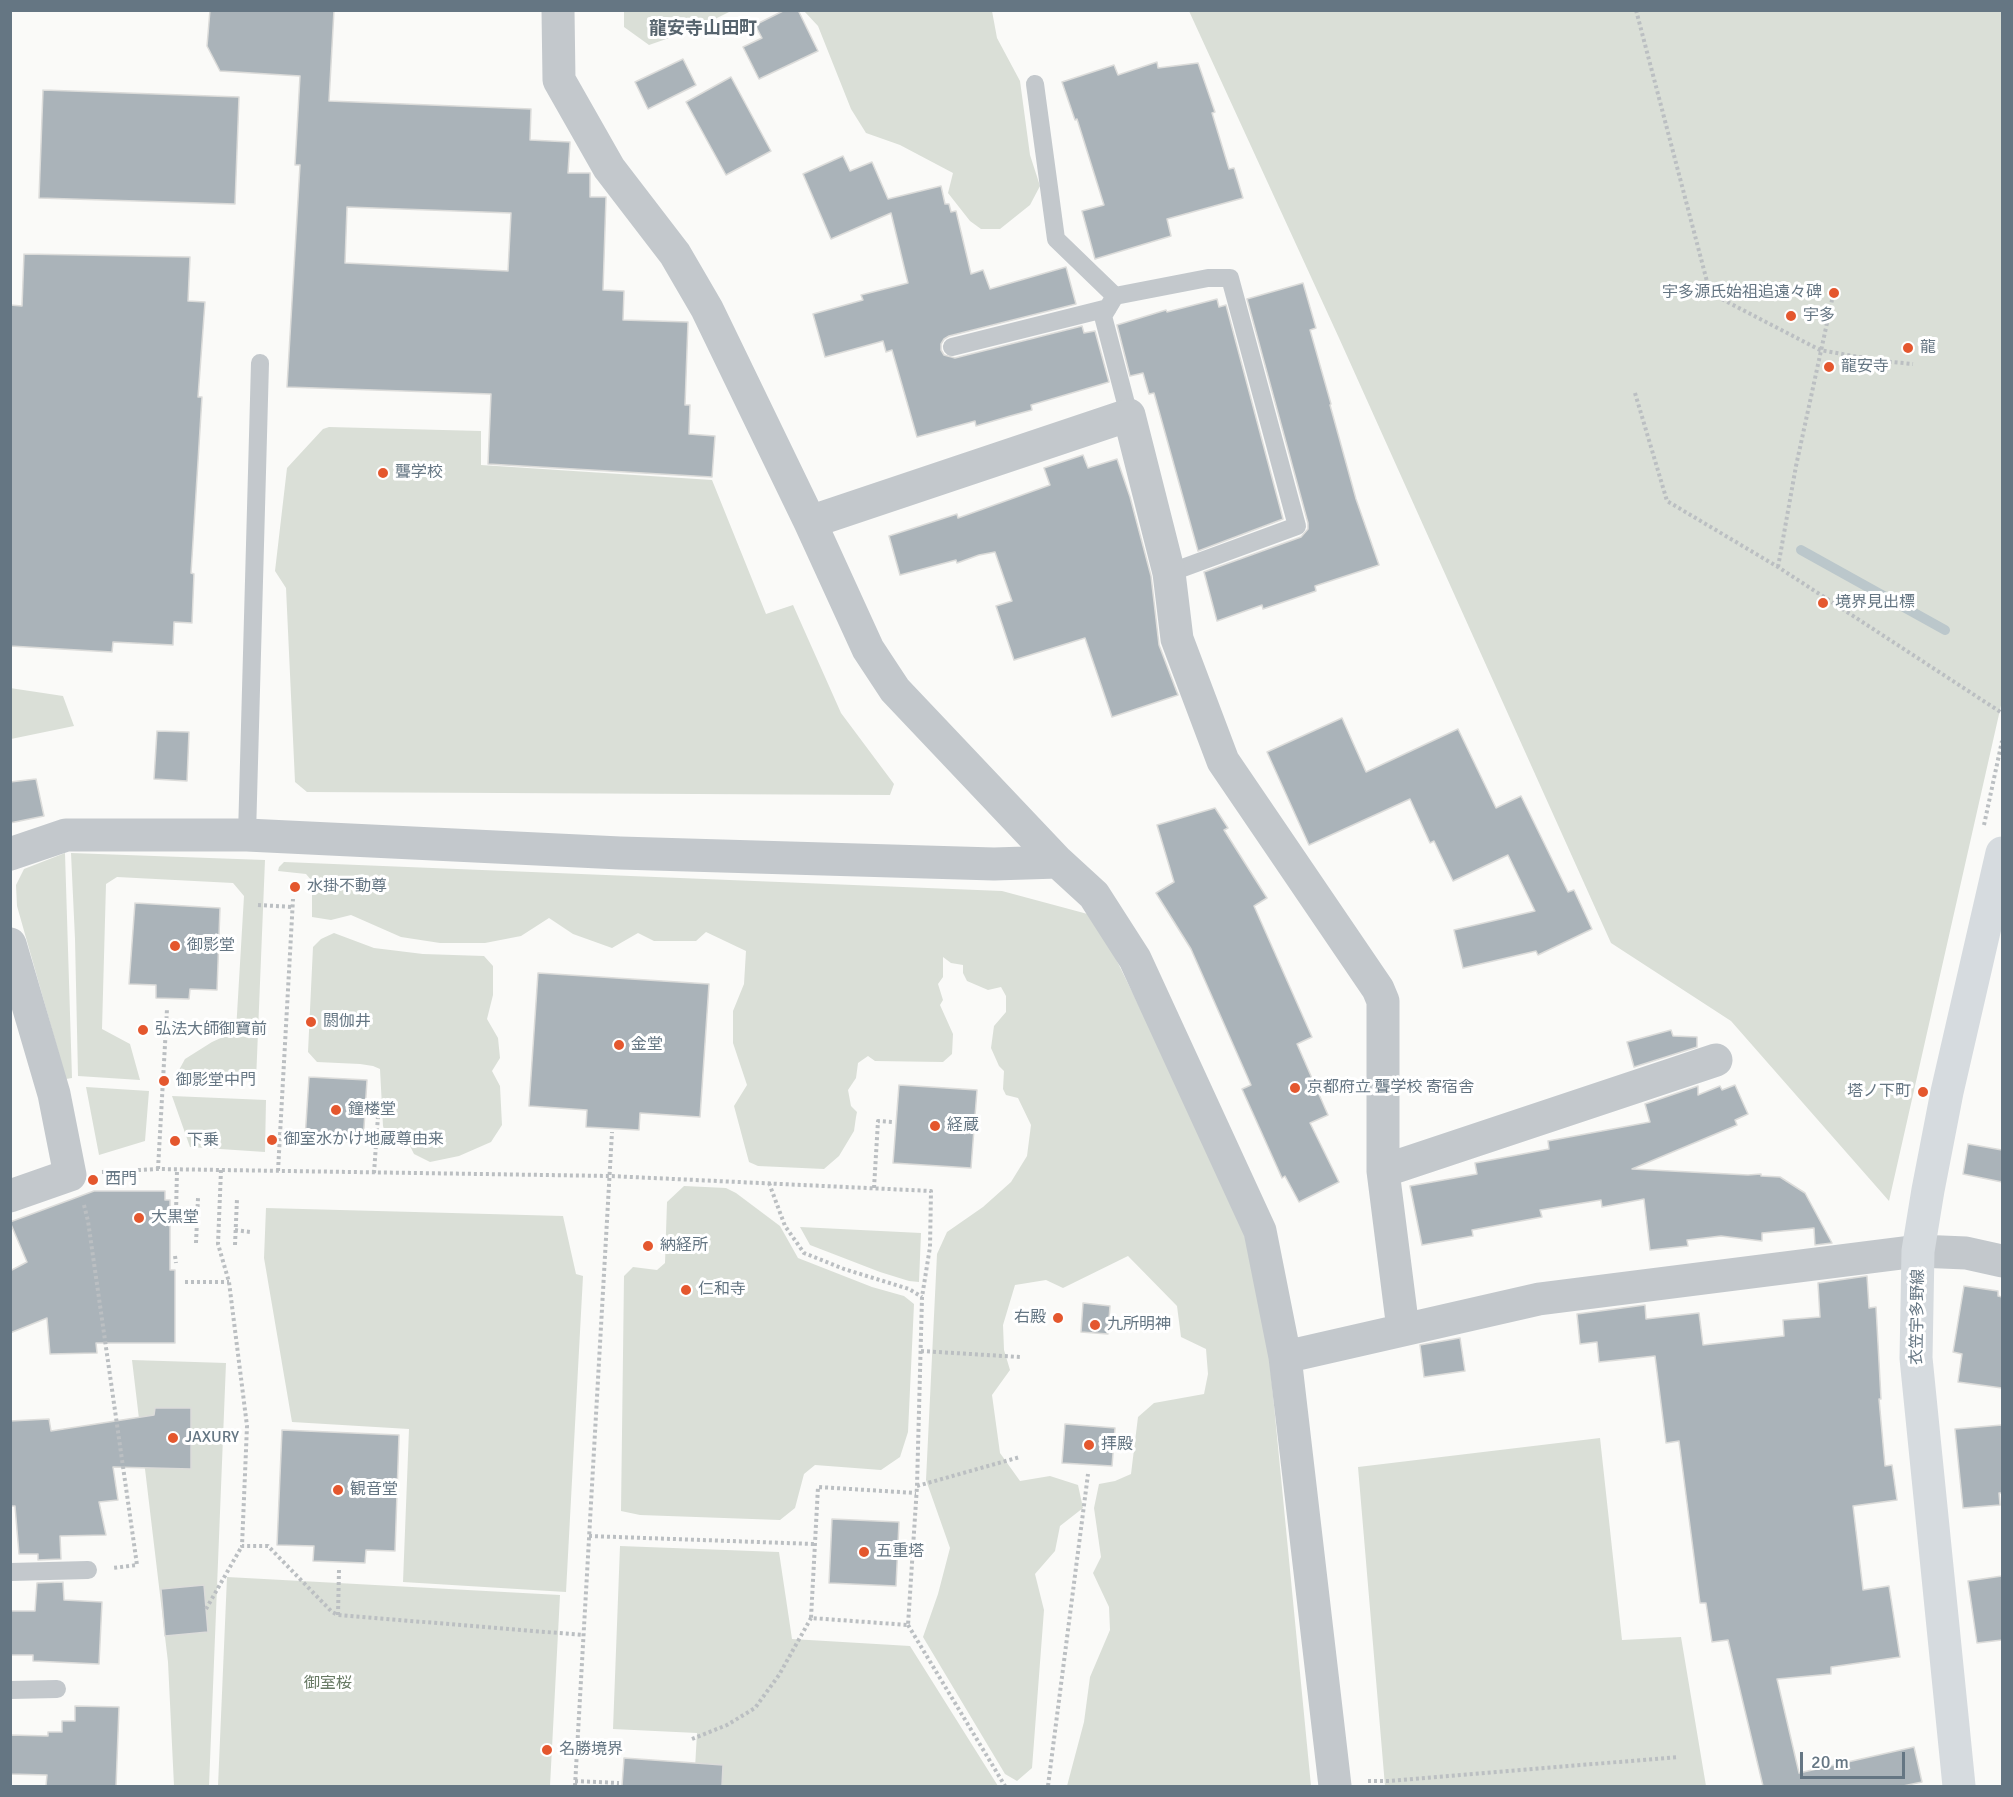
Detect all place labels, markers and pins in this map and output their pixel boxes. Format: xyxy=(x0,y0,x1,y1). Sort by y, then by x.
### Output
place label: 宇多源氏始祖追遠々碑 xyxy=(1662,283,1822,303)
marker: 宇多源氏始祖追遠々碑 xyxy=(1827,286,1841,300)
place label: 宇多 xyxy=(1803,306,1835,326)
marker: 宇多 xyxy=(1784,309,1798,323)
place label: 龍 xyxy=(1920,338,1936,358)
marker: 龍 xyxy=(1901,341,1915,355)
place label: 龍安寺 xyxy=(1841,357,1889,377)
marker: 龍安寺 xyxy=(1822,360,1836,374)
place label: 聾学校 xyxy=(395,463,443,483)
marker: 聾学校 xyxy=(376,466,390,480)
place label: 境界見出標 xyxy=(1835,593,1915,613)
marker: 境界見出標 xyxy=(1816,596,1830,610)
place label: 水掛不動尊 xyxy=(307,877,387,897)
marker: 水掛不動尊 xyxy=(288,880,302,894)
place label: 御影堂 xyxy=(187,936,235,956)
marker: 御影堂 xyxy=(168,939,182,953)
place label: 閼伽井 xyxy=(323,1012,371,1032)
marker: 閼伽井 xyxy=(304,1015,318,1029)
place label: 弘法大師御寶前 xyxy=(155,1020,267,1040)
marker: 弘法大師御寶前 xyxy=(136,1023,150,1037)
place label: 金堂 xyxy=(631,1035,663,1055)
marker: 金堂 xyxy=(612,1038,626,1052)
place label: 御影堂中門 xyxy=(176,1071,256,1091)
marker: 御影堂中門 xyxy=(157,1074,171,1088)
place label: 京都府立 聾学校 寄宿舎 xyxy=(1307,1078,1474,1098)
marker: 京都府立 聾学校 寄宿舎 xyxy=(1288,1081,1302,1095)
place label: 塔ノ下町 xyxy=(1847,1082,1911,1102)
marker: 塔ノ下町 xyxy=(1916,1085,1930,1099)
place label: 鐘楼堂 xyxy=(348,1100,396,1120)
marker: 鐘楼堂 xyxy=(329,1103,343,1117)
place label: 経蔵 xyxy=(947,1116,979,1136)
marker: 経蔵 xyxy=(928,1119,942,1133)
place label: 御室水かけ地蔵尊由来 xyxy=(284,1130,444,1150)
place label: 下乗 xyxy=(187,1131,219,1151)
marker: 御室水かけ地蔵尊由来 xyxy=(265,1133,279,1147)
marker: 下乗 xyxy=(168,1134,182,1148)
place label: 西門 xyxy=(105,1170,137,1190)
marker: 西門 xyxy=(86,1173,100,1187)
place label: 大黒堂 xyxy=(151,1208,199,1228)
marker: 大黒堂 xyxy=(132,1211,146,1225)
place label: 納経所 xyxy=(660,1236,708,1256)
marker: 納経所 xyxy=(641,1239,655,1253)
place label: 仁和寺 xyxy=(698,1280,746,1300)
marker: 仁和寺 xyxy=(679,1283,693,1297)
place label: 右殿 xyxy=(1014,1308,1046,1328)
marker: 右殿 xyxy=(1051,1311,1065,1325)
place label: 九所明神 xyxy=(1107,1315,1171,1335)
marker: 九所明神 xyxy=(1088,1318,1102,1332)
place label: JAXURY xyxy=(185,1428,239,1448)
marker: JAXURY xyxy=(166,1431,180,1445)
place label: 拝殿 xyxy=(1101,1435,1133,1455)
marker: 拝殿 xyxy=(1082,1438,1096,1452)
place label: 観音堂 xyxy=(350,1480,398,1500)
marker: 観音堂 xyxy=(331,1483,345,1497)
place label: 五重塔 xyxy=(876,1542,924,1562)
marker: 五重塔 xyxy=(857,1545,871,1559)
place label: 名勝境界 xyxy=(559,1740,623,1760)
marker: 名勝境界 xyxy=(540,1743,554,1757)

